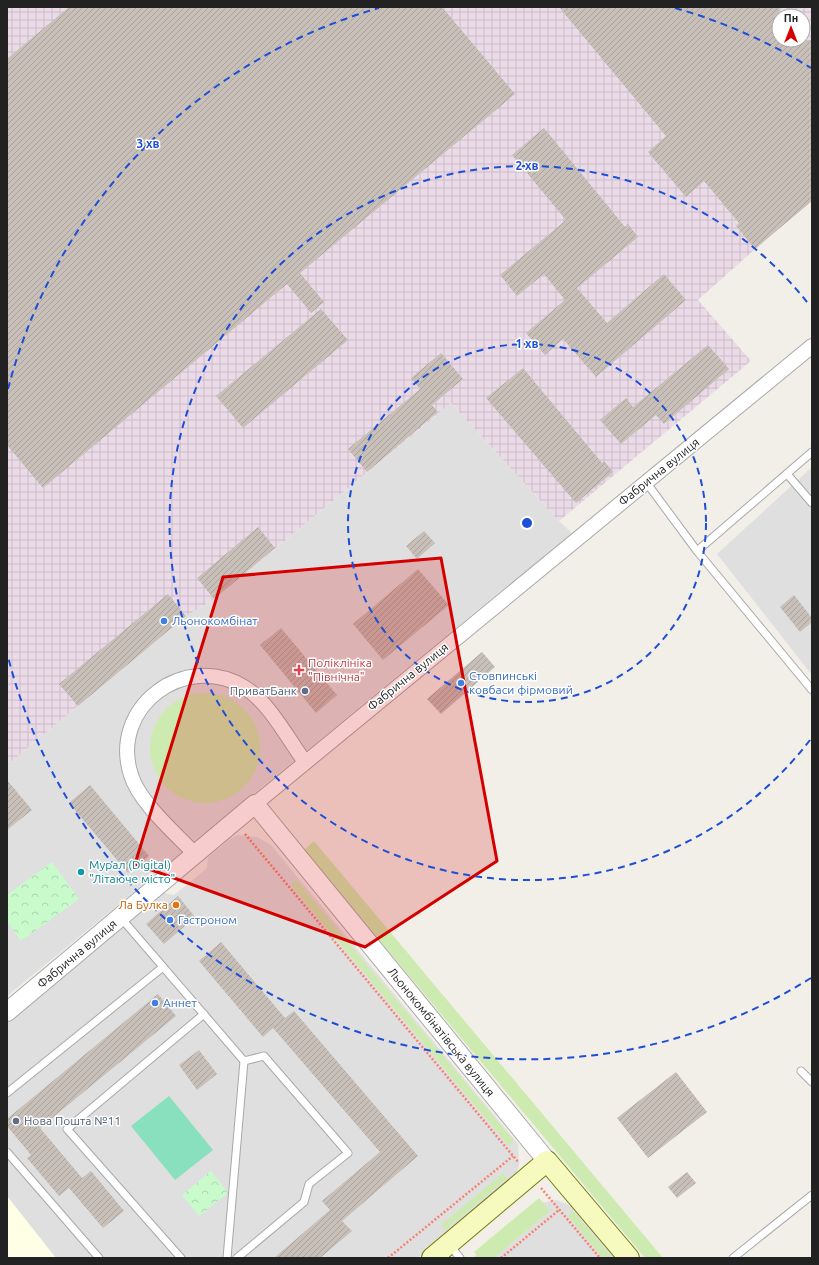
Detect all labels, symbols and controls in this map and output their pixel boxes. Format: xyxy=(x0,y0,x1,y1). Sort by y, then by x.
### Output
north arrow xyxy=(771,8,811,48)
text: Пн xyxy=(784,12,798,24)
text: 3 хв xyxy=(136,137,160,150)
text: 2 хв xyxy=(515,159,539,172)
text: 1 хв xyxy=(515,337,539,350)
street label: Фабрична вулиця xyxy=(616,435,701,508)
centre of rings xyxy=(520,516,534,530)
place label: Льонокомбінат xyxy=(172,614,258,627)
marker: Льонокомбінат xyxy=(159,616,169,626)
street label: Фабрична вулиця xyxy=(365,640,450,713)
place label: Поліклініка "Північна" xyxy=(308,656,372,683)
marker: Поліклініка "Північна" xyxy=(293,664,305,676)
place label: Стовпинські ковбаси фірмовий xyxy=(469,669,573,696)
marker: Стовпинські ковбаси фірмовий xyxy=(456,678,466,688)
place label: ПриватБанк xyxy=(230,684,297,697)
marker: ПриватБанк xyxy=(300,686,310,696)
place label: Мурал (Digital) "Літаюче місто" xyxy=(89,858,175,885)
marker: Мурал (Digital) "Літаюче місто" xyxy=(76,867,86,877)
place label: Ла Булка xyxy=(118,898,168,911)
marker: Ла Булка xyxy=(171,900,181,910)
place label: Гастроном xyxy=(178,913,237,926)
marker: Гастроном xyxy=(165,915,175,925)
street label: Фабрична вулиця xyxy=(34,917,119,991)
street label: Льонокомбінатівська вулиця xyxy=(385,965,497,1099)
place label: Аннет xyxy=(163,996,197,1009)
marker: Аннет xyxy=(150,998,160,1008)
place label: Нова Пошта №11 xyxy=(24,1114,121,1127)
marker: Нова Пошта №11 xyxy=(11,1116,21,1126)

